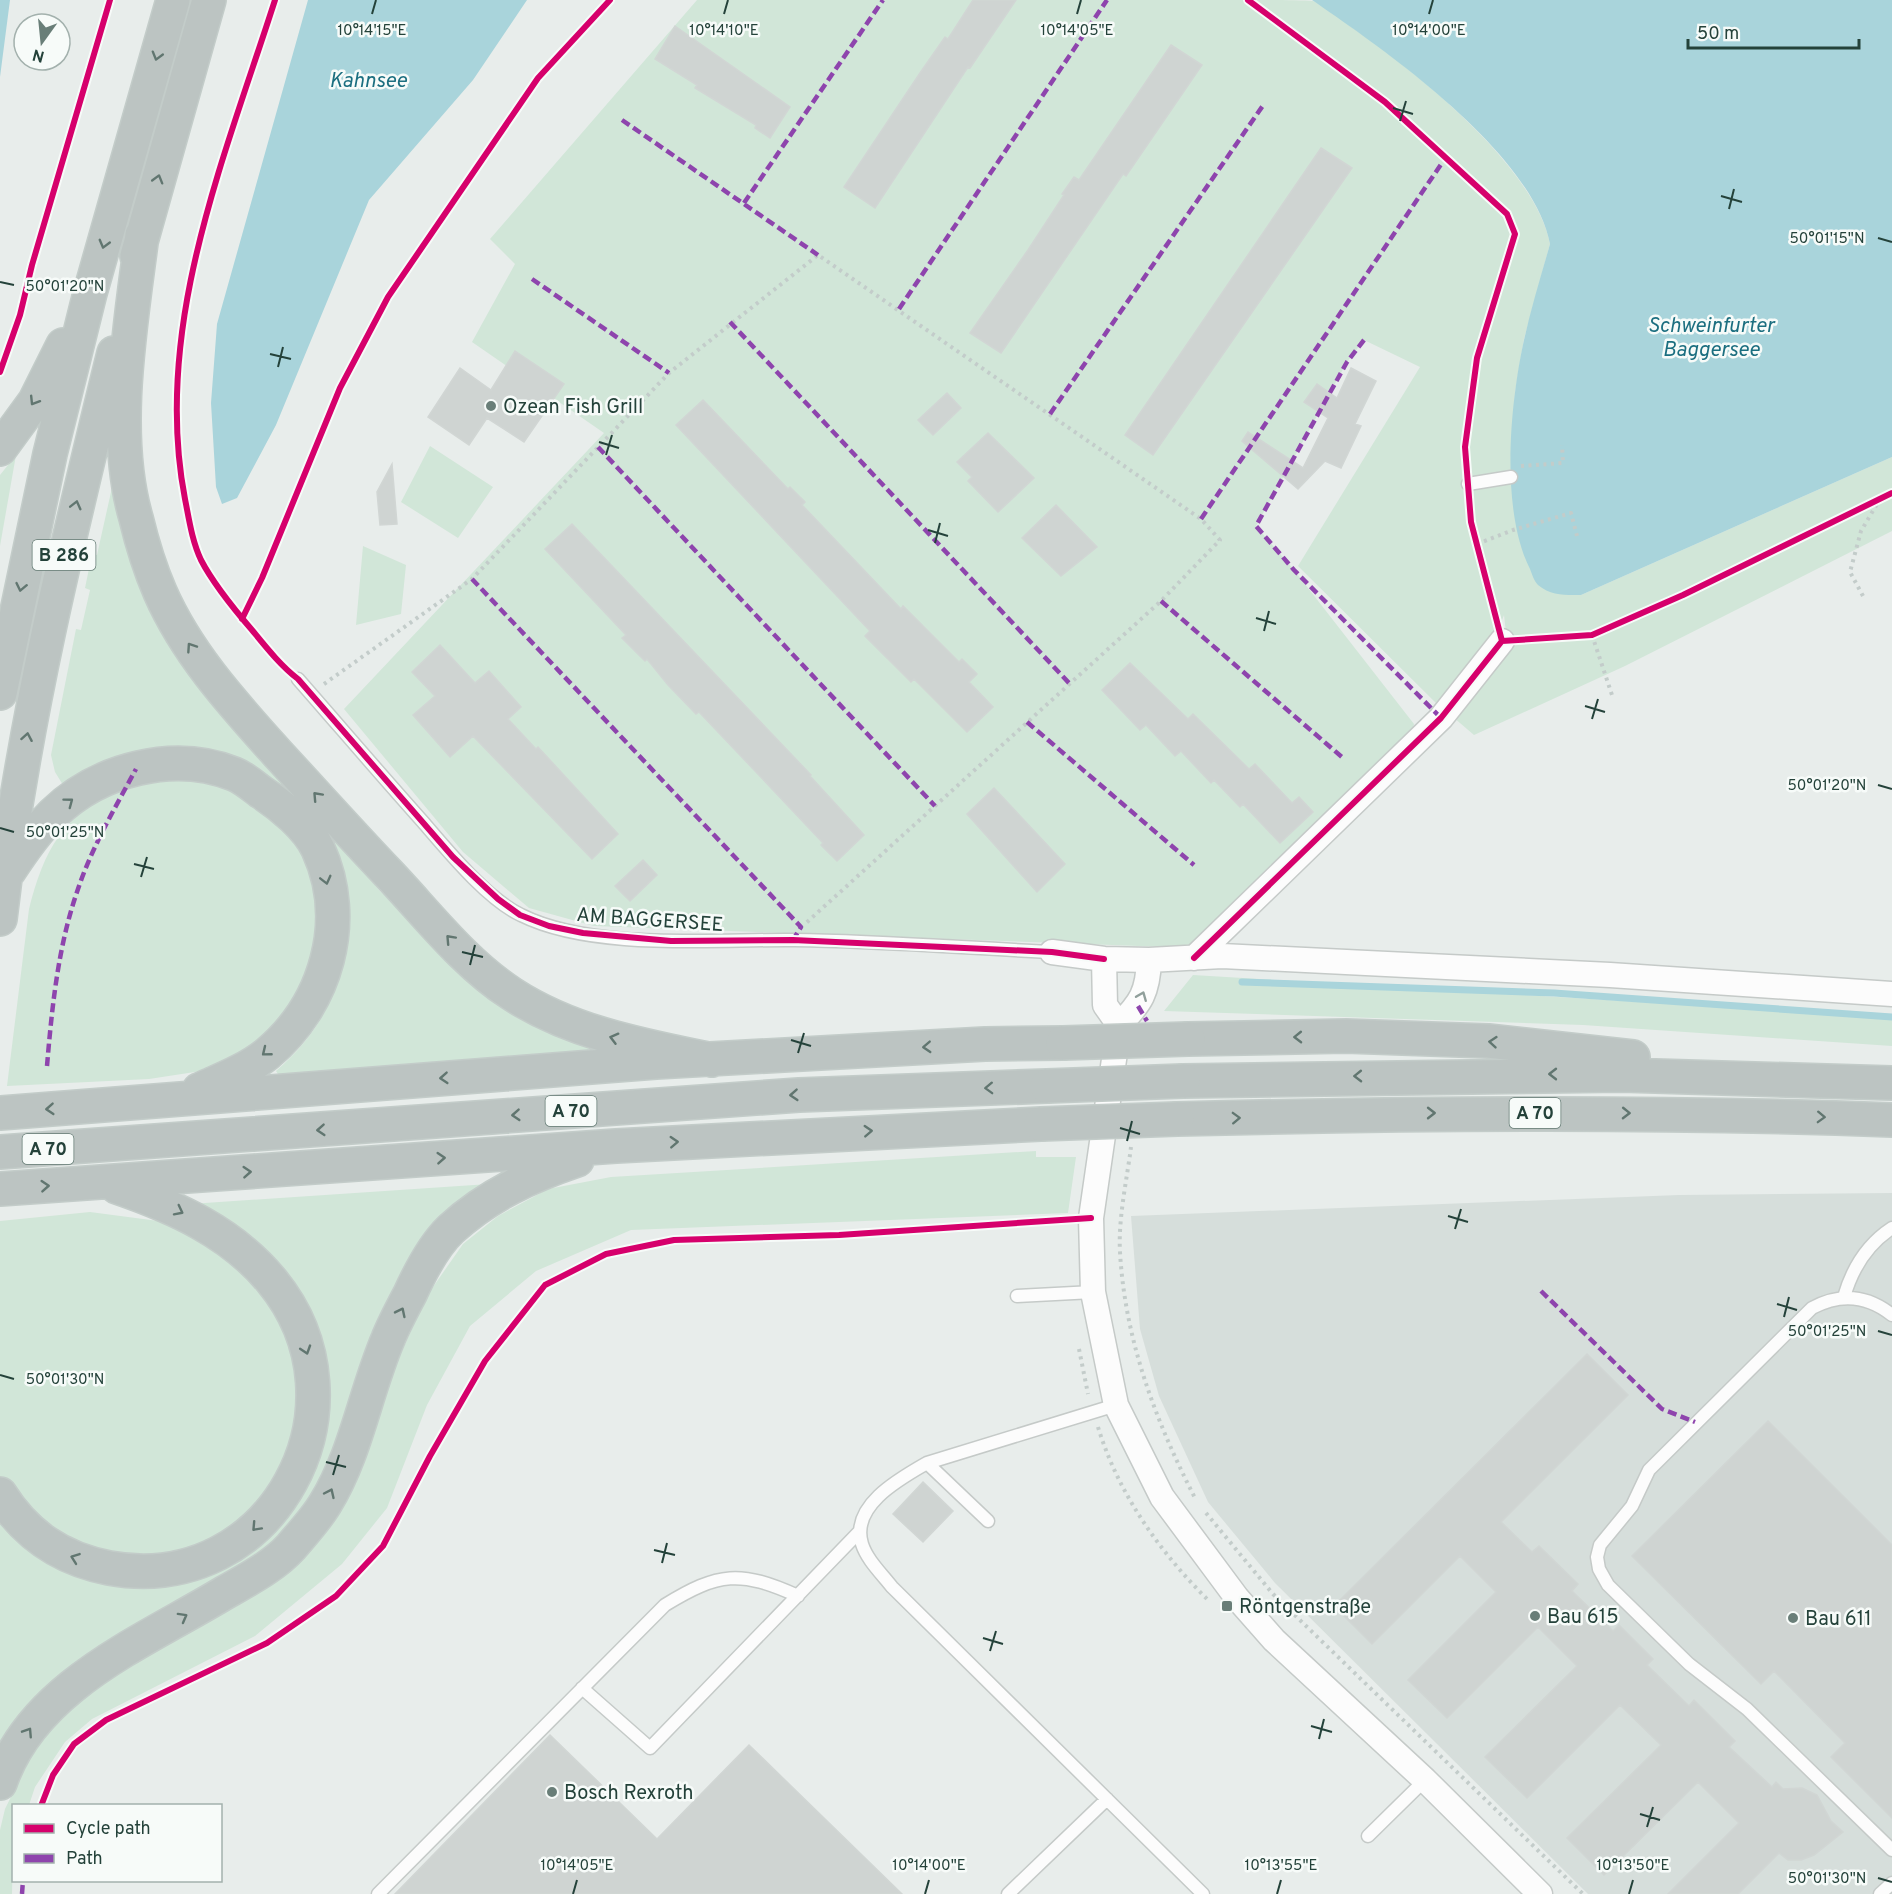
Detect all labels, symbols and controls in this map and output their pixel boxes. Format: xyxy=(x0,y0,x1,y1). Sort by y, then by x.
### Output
north arrow xyxy=(12,12,72,72)
scale bar xyxy=(1688,12,1859,50)
text: 10°14'15"E xyxy=(337,22,407,41)
text: 10°14'10"E xyxy=(689,22,759,41)
text: 10°14'05"E xyxy=(1040,22,1114,41)
text: 10°14'00"E xyxy=(1392,22,1466,41)
text: 50 m xyxy=(1697,23,1739,46)
text: N xyxy=(30,43,47,66)
one-way arrow xyxy=(152,50,164,61)
water label: Kahnsee xyxy=(329,68,408,95)
one-way arrow xyxy=(150,174,163,184)
text: 50°01'15"N xyxy=(1789,230,1865,249)
one-way arrow xyxy=(98,239,111,249)
text: 50°01'20"N xyxy=(26,278,104,297)
water label: Schweinfurter Baggersee xyxy=(1648,313,1776,364)
one-way arrow xyxy=(30,395,42,405)
place label: Ozean Fish Grill xyxy=(503,395,643,421)
marker: Ozean Fish Grill xyxy=(484,399,498,413)
one-way arrow xyxy=(69,501,82,511)
road number: B 286 xyxy=(32,540,96,570)
one-way arrow xyxy=(15,582,28,592)
one-way arrow xyxy=(188,643,199,654)
one-way arrow xyxy=(20,732,33,742)
text: 50°01'20"N xyxy=(1788,777,1866,796)
one-way arrow xyxy=(313,793,324,803)
one-way arrow xyxy=(63,798,74,809)
text: 50°01'25"N xyxy=(26,824,104,843)
one-way arrow xyxy=(319,875,332,885)
street label: AM BAGGERSEE xyxy=(575,903,724,939)
one-way arrow xyxy=(446,935,457,945)
one-way arrow xyxy=(1135,992,1147,1003)
one-way arrow xyxy=(1294,1030,1303,1043)
one-way arrow xyxy=(609,1033,620,1045)
one-way arrow xyxy=(1488,1036,1497,1049)
one-way arrow xyxy=(922,1040,931,1053)
one-way arrow xyxy=(262,1045,273,1056)
one-way arrow xyxy=(1549,1068,1558,1080)
one-way arrow xyxy=(1354,1070,1363,1082)
one-way arrow xyxy=(440,1071,449,1084)
one-way arrow xyxy=(984,1081,993,1094)
one-way arrow xyxy=(789,1088,799,1101)
road number: A 70 xyxy=(546,1096,596,1126)
road number: A 70 xyxy=(1510,1098,1561,1128)
one-way arrow xyxy=(45,1103,54,1116)
one-way arrow xyxy=(1426,1107,1435,1119)
one-way arrow xyxy=(1621,1107,1630,1119)
one-way arrow xyxy=(511,1109,520,1122)
one-way arrow xyxy=(1231,1111,1240,1124)
one-way arrow xyxy=(1816,1111,1825,1124)
one-way arrow xyxy=(317,1123,326,1136)
one-way arrow xyxy=(864,1125,873,1138)
road number: A 70 xyxy=(22,1134,74,1164)
one-way arrow xyxy=(670,1136,679,1149)
one-way arrow xyxy=(437,1152,446,1165)
one-way arrow xyxy=(242,1166,251,1179)
one-way arrow xyxy=(41,1180,50,1193)
one-way arrow xyxy=(172,1204,183,1215)
one-way arrow xyxy=(393,1308,405,1319)
text: 50°01'25"N xyxy=(1788,1323,1866,1342)
one-way arrow xyxy=(299,1344,311,1355)
text: 50°01'30"N xyxy=(26,1371,104,1390)
one-way arrow xyxy=(323,1489,335,1500)
one-way arrow xyxy=(252,1520,263,1530)
one-way arrow xyxy=(70,1552,80,1565)
place label: Röntgenstraße xyxy=(1239,1595,1371,1621)
marker: Röntgenstraße xyxy=(1220,1599,1234,1613)
place label: Bau 615 xyxy=(1547,1605,1619,1631)
place label: Bau 611 xyxy=(1805,1607,1872,1633)
marker: Bau 615 xyxy=(1528,1609,1542,1623)
marker: Bau 611 xyxy=(1786,1611,1800,1625)
one-way arrow xyxy=(177,1613,188,1624)
one-way arrow xyxy=(21,1728,33,1738)
place label: Bosch Rexroth xyxy=(564,1781,694,1807)
marker: Bosch Rexroth xyxy=(545,1785,559,1799)
legend xyxy=(12,1804,222,1882)
text: Cycle path xyxy=(66,1818,151,1841)
text: Path xyxy=(66,1848,103,1871)
text: 10°14'05"E xyxy=(540,1857,614,1876)
text: 10°14'00"E xyxy=(892,1857,966,1876)
text: 10°13'55"E xyxy=(1245,1857,1317,1876)
text: 10°13'50"E xyxy=(1596,1857,1670,1876)
text: 50°01'30"N xyxy=(1788,1870,1866,1889)

